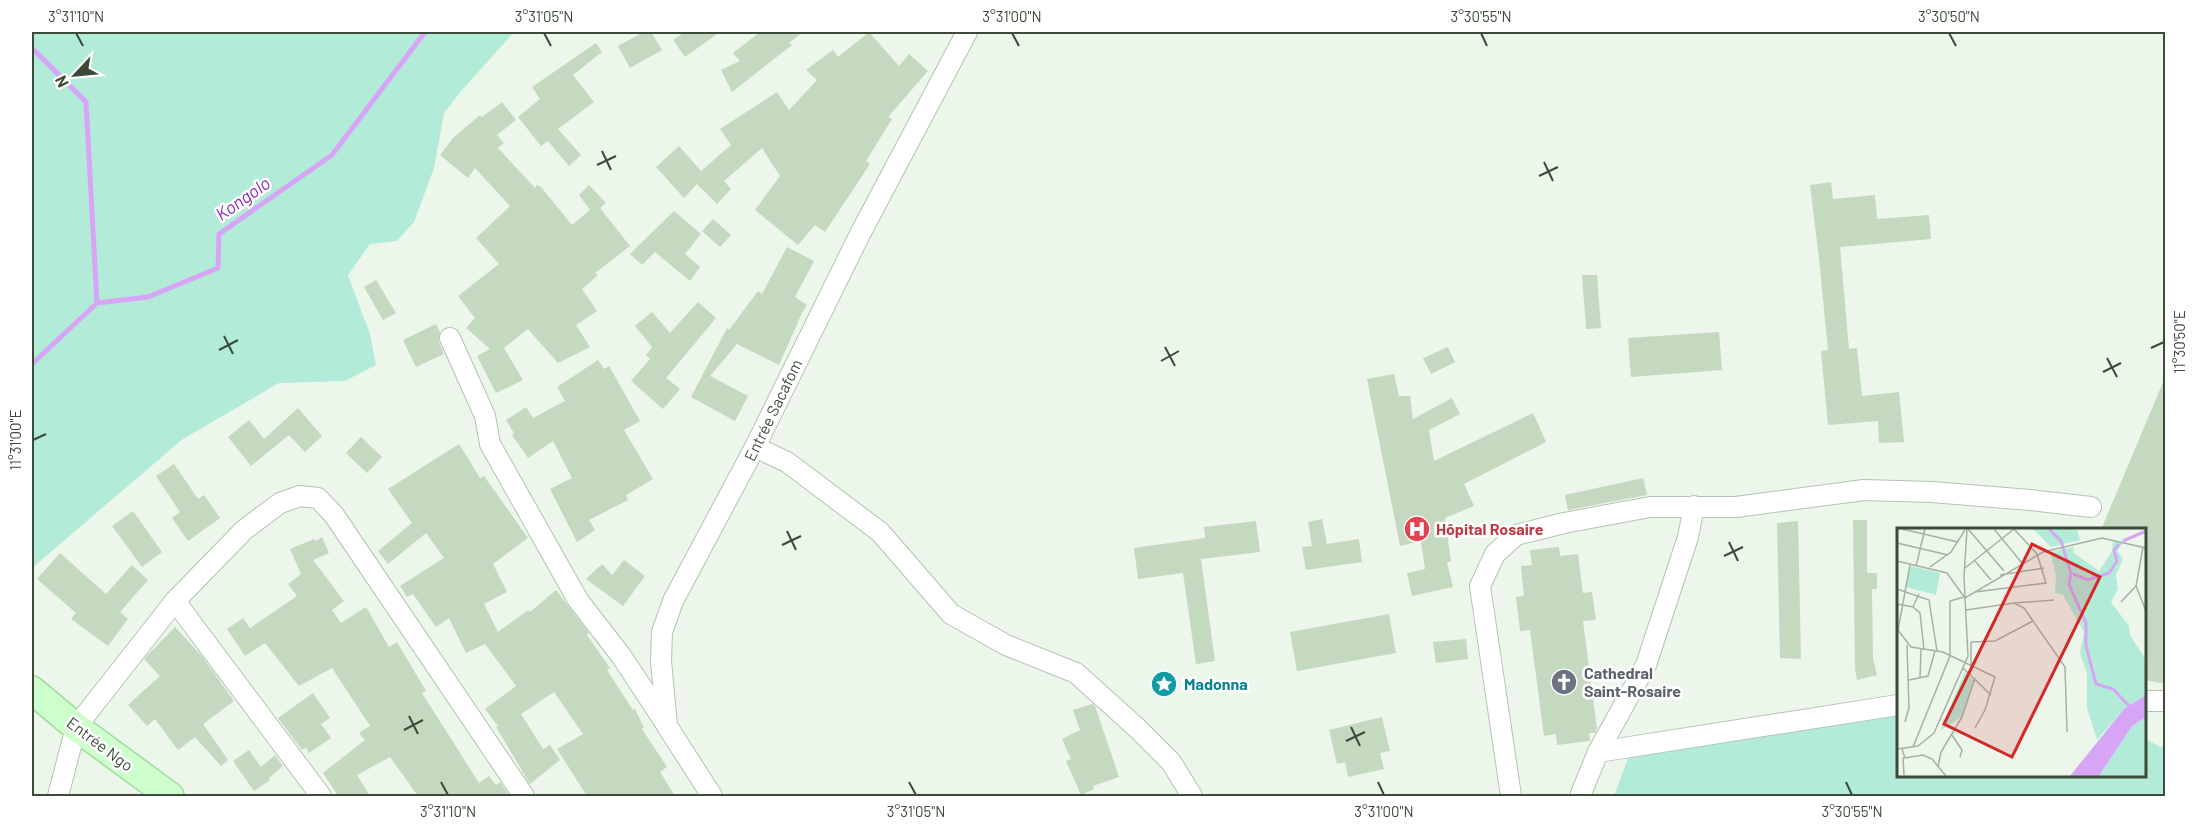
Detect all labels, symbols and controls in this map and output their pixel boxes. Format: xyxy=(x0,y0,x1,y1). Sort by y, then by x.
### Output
text: 3°31'10"N xyxy=(48,7,104,25)
text: 3°31'05"N xyxy=(515,7,573,25)
text: 3°31'00"N xyxy=(982,7,1042,25)
text: 3°30'55"N xyxy=(1450,7,1512,25)
text: 3°30'50"N xyxy=(1918,7,1980,25)
north arrow xyxy=(45,45,105,105)
text: N xyxy=(50,73,72,91)
water label: Kongolo xyxy=(211,171,274,225)
text: 11°30'50"E xyxy=(2170,310,2188,374)
street label: Entrée Sacafom xyxy=(740,356,805,464)
text: 11°31'00"E xyxy=(6,409,24,471)
hospital icon: Hôpital Rosaire xyxy=(1402,514,1432,544)
place label: Hôpital Rosaire xyxy=(1436,519,1544,538)
inset map xyxy=(1897,528,2146,777)
place label: Cathedral Saint-Rosaire xyxy=(1584,663,1681,700)
church icon: Cathedral Saint-Rosaire xyxy=(1549,667,1579,697)
place icon: Madonna xyxy=(1149,669,1179,699)
place label: Madonna xyxy=(1184,674,1248,693)
street label: Entrée Ngo xyxy=(63,712,137,775)
text: 3°31'10"N xyxy=(420,802,476,820)
text: 3°31'05"N xyxy=(887,802,945,820)
text: 3°31'00"N xyxy=(1354,802,1414,820)
text: 3°30'55"N xyxy=(1821,802,1883,820)

